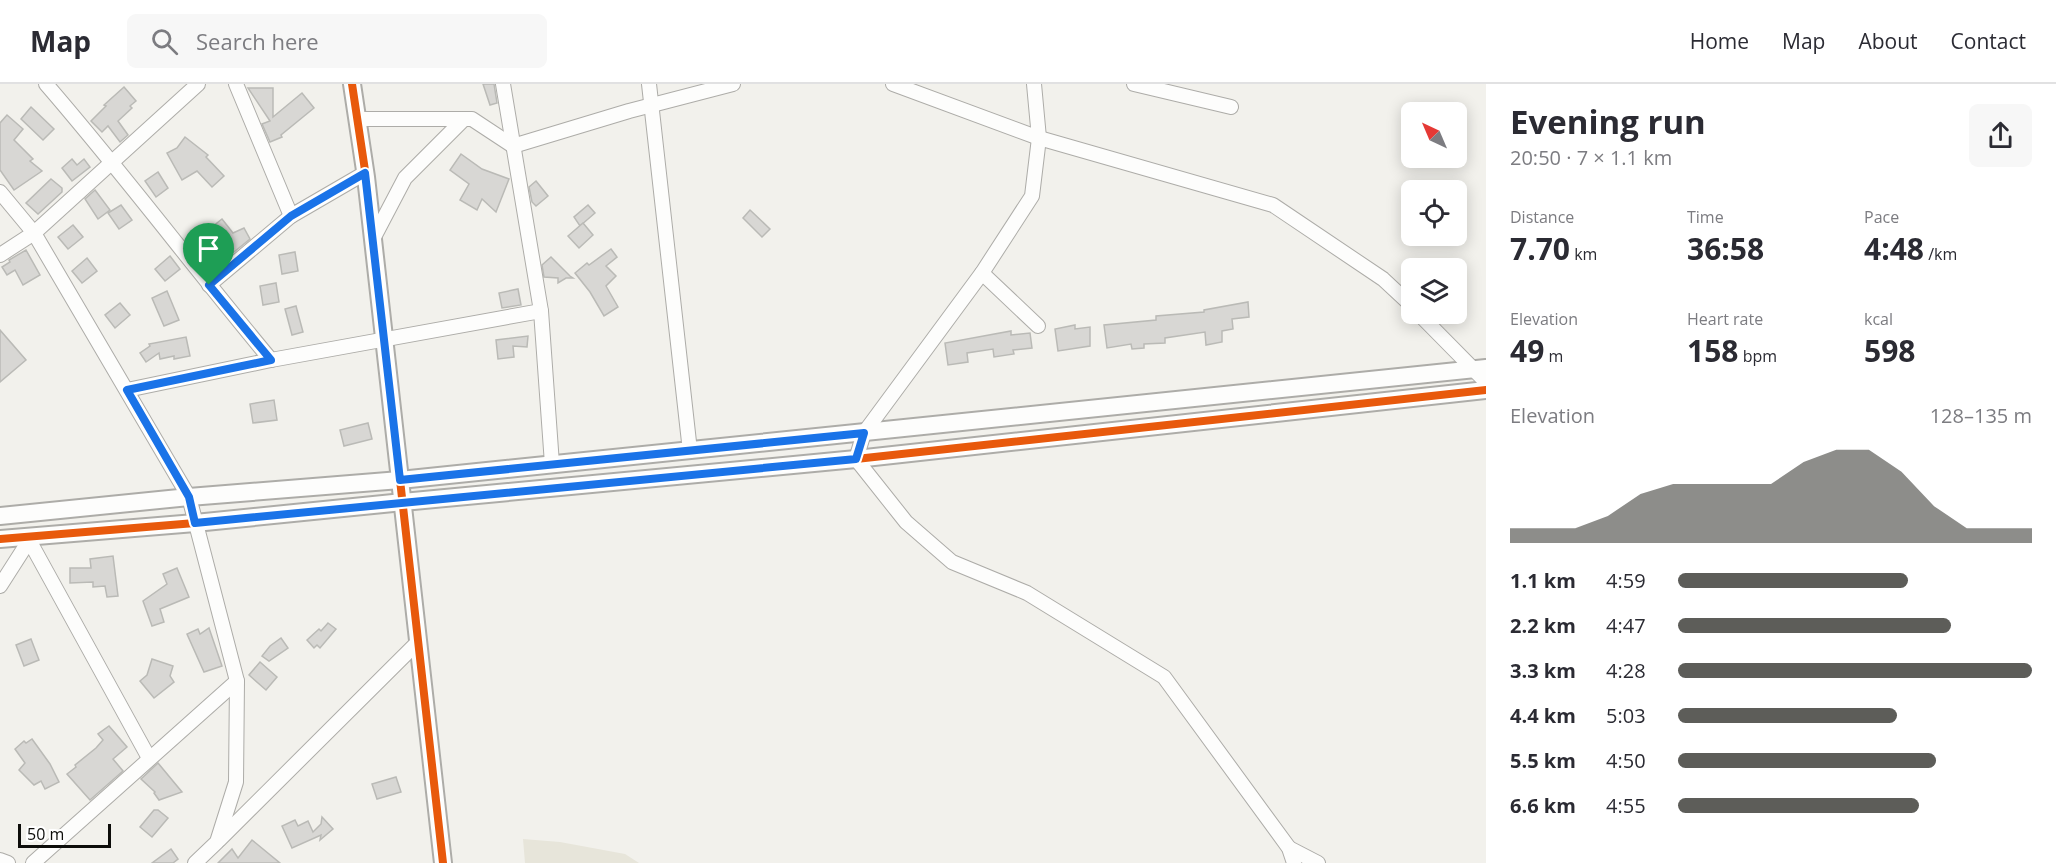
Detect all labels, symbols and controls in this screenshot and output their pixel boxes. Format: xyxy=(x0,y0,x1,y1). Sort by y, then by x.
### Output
search box xyxy=(127,14,547,68)
text: Map xyxy=(30,22,91,60)
icon: search xyxy=(148,25,181,58)
text: Search here xyxy=(196,26,319,56)
text: Home xyxy=(1690,27,1749,55)
text: Map xyxy=(1782,27,1825,55)
text: About xyxy=(1858,27,1918,55)
text: Contact xyxy=(1951,27,2026,55)
text: Evening run xyxy=(1510,99,1706,144)
north arrow xyxy=(1401,102,1467,168)
map controls xyxy=(1401,102,1467,324)
button: share xyxy=(1969,104,2032,167)
text: 20:50 · 7 × 1.1 km xyxy=(1510,144,1672,171)
button: locate xyxy=(1401,180,1467,246)
text: Distance xyxy=(1510,206,1574,228)
text: Time xyxy=(1687,206,1724,228)
text: Pace xyxy=(1864,206,1899,228)
pin xyxy=(183,223,234,285)
text: 7.70 xyxy=(1510,228,1570,269)
text: 36:58 xyxy=(1687,228,1764,269)
text: 4:48 xyxy=(1864,228,1924,269)
icon: arrive xyxy=(192,232,225,265)
text: km xyxy=(1570,243,1597,265)
text: /km xyxy=(1924,243,1957,265)
button: layers xyxy=(1401,258,1467,324)
text: Elevation xyxy=(1510,308,1578,330)
text: Heart rate xyxy=(1687,308,1763,330)
text: kcal xyxy=(1864,308,1893,330)
text: 49 xyxy=(1510,330,1544,371)
text: 158 xyxy=(1687,330,1738,371)
text: 598 xyxy=(1864,330,1915,371)
text: m xyxy=(1544,345,1563,367)
text: bpm xyxy=(1738,345,1777,367)
text: Elevation xyxy=(1510,402,1595,429)
text: 128–135 m xyxy=(1930,402,2032,429)
text: 1.1 km xyxy=(1510,567,1576,594)
text: 4:59 xyxy=(1606,567,1646,594)
text: 2.2 km xyxy=(1510,612,1576,639)
text: 4:47 xyxy=(1606,612,1646,639)
text: 3.3 km xyxy=(1510,657,1576,684)
text: 4:28 xyxy=(1606,657,1646,684)
text: 4.4 km xyxy=(1510,702,1576,729)
text: 5:03 xyxy=(1606,702,1646,729)
text: 5.5 km xyxy=(1510,747,1576,774)
text: 4:50 xyxy=(1606,747,1646,774)
text: 6.6 km xyxy=(1510,792,1576,819)
text: 4:55 xyxy=(1606,792,1646,819)
scale bar xyxy=(18,821,111,848)
text: 50 m xyxy=(27,823,64,845)

